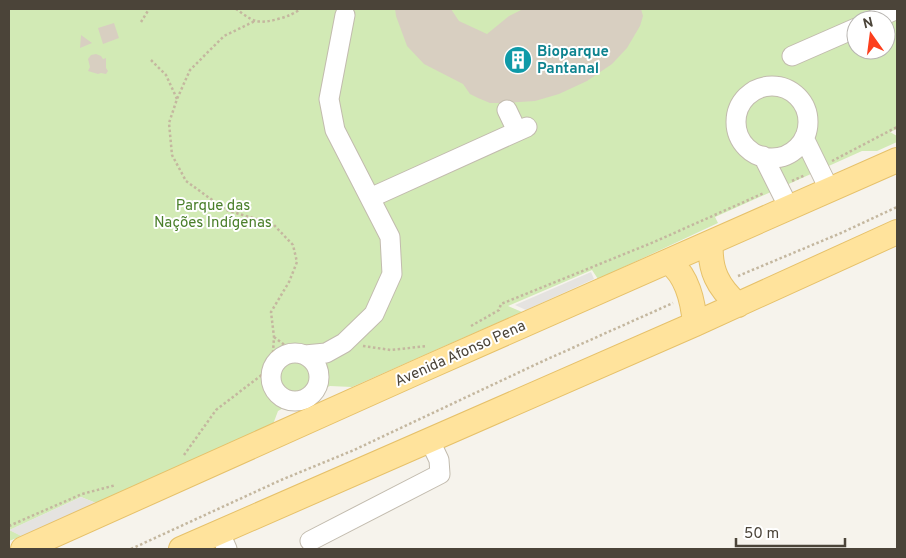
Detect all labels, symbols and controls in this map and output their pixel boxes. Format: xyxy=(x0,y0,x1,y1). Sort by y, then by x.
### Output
north arrow xyxy=(846,10,896,60)
text: N xyxy=(861,14,875,33)
place label: Bioparque Pantanal xyxy=(537,43,609,79)
building icon: Bioparque Pantanal xyxy=(503,45,533,75)
park label: Parque das Nações Indígenas xyxy=(154,197,272,233)
street label: Avenida Afonso Pena xyxy=(392,317,529,392)
scale bar xyxy=(736,516,845,548)
text: 50 m xyxy=(744,525,779,544)

